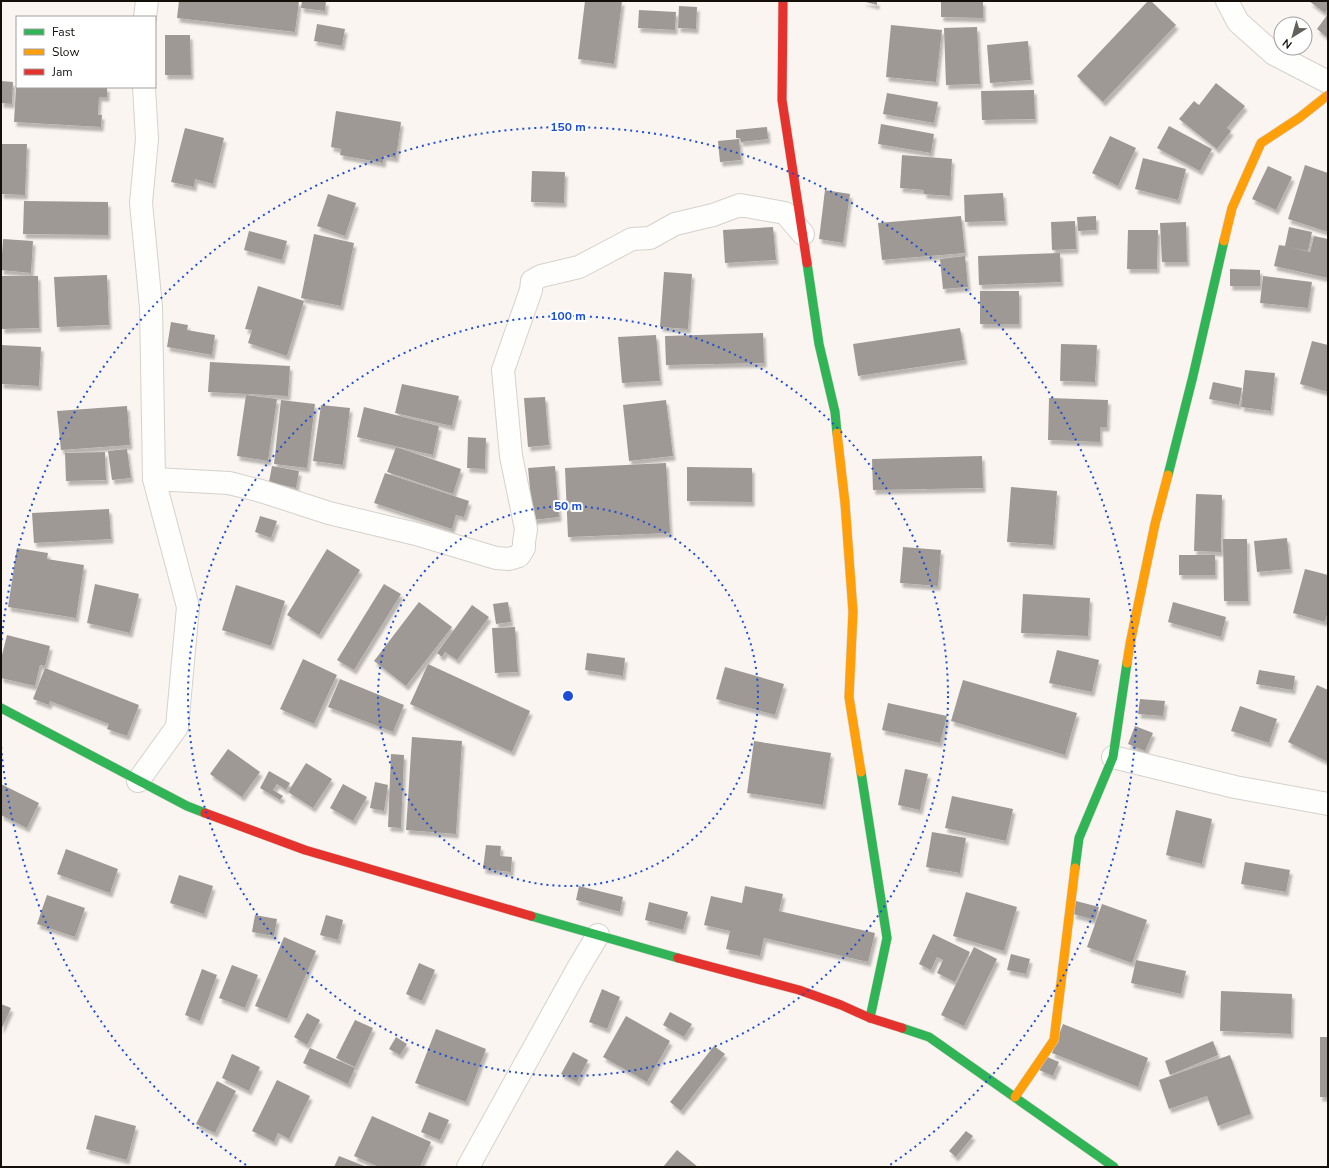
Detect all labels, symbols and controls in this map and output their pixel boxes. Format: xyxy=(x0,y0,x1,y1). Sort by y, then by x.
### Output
legend xyxy=(16,16,156,88)
north arrow xyxy=(1273,16,1313,56)
text: Fast xyxy=(52,24,75,40)
text: N xyxy=(1279,35,1295,52)
text: Slow xyxy=(52,44,80,60)
text: Jam xyxy=(51,64,73,80)
text: 150 m xyxy=(550,119,586,135)
text: 100 m xyxy=(550,308,586,324)
text: 50 m xyxy=(554,498,582,514)
centre of rings xyxy=(561,689,575,703)

